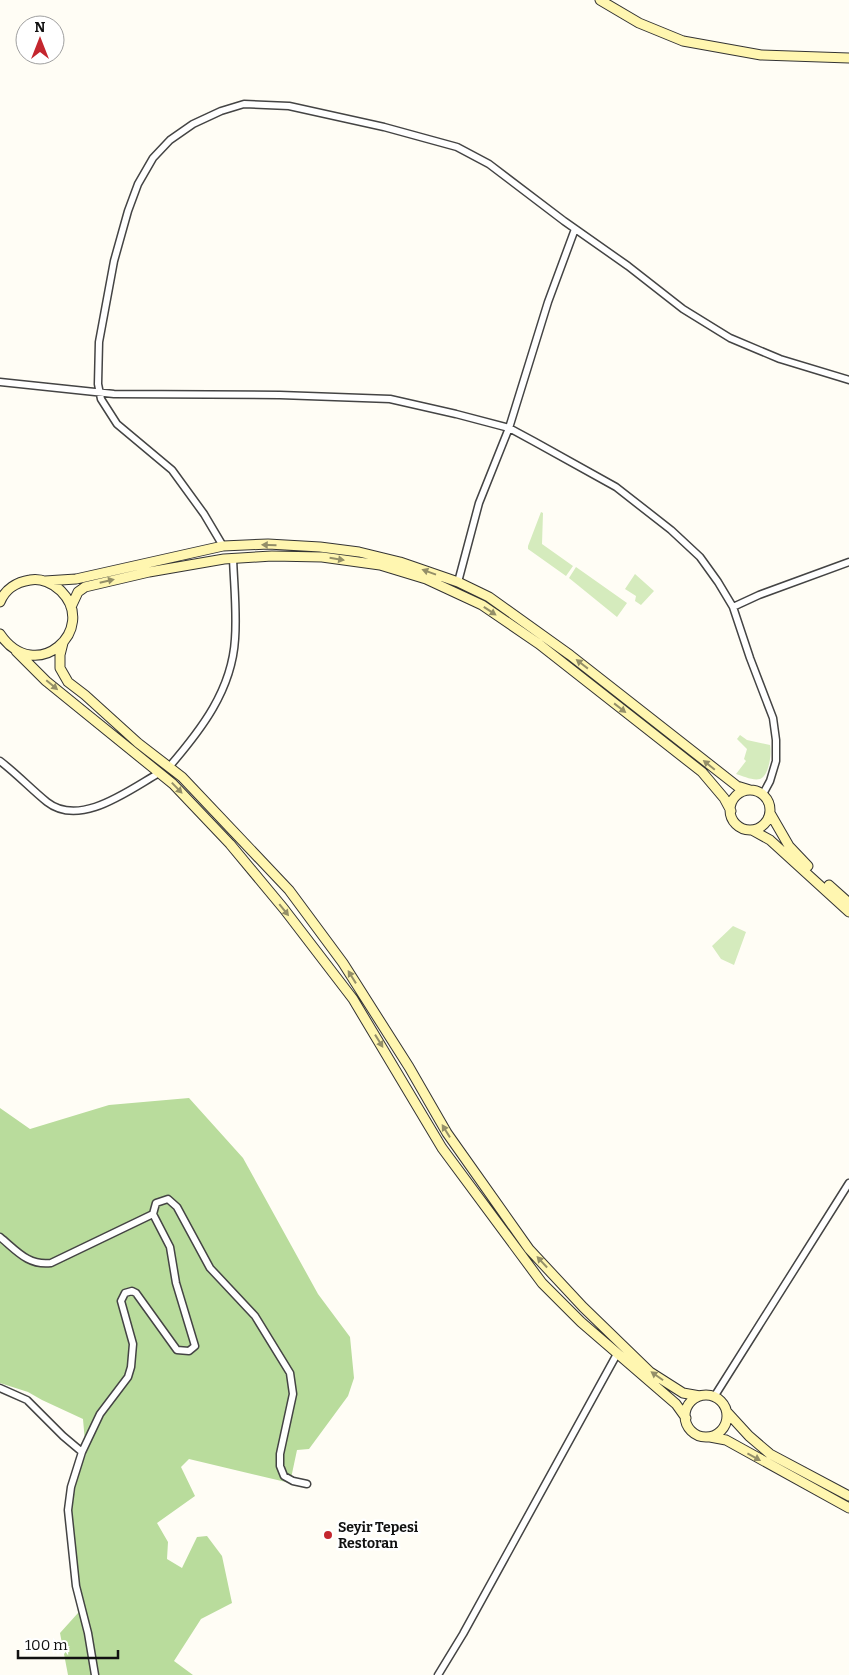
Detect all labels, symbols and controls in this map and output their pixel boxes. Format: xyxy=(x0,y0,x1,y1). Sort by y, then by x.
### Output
north arrow xyxy=(15,15,65,65)
text: N xyxy=(35,19,46,36)
one-way arrow xyxy=(261,540,277,548)
one-way arrow xyxy=(330,555,346,563)
one-way arrow xyxy=(421,567,436,575)
one-way arrow xyxy=(100,577,116,585)
one-way arrow xyxy=(483,606,497,616)
one-way arrow xyxy=(576,658,589,669)
one-way arrow xyxy=(45,679,58,690)
one-way arrow xyxy=(613,702,626,713)
one-way arrow xyxy=(703,759,716,770)
one-way arrow xyxy=(171,782,183,794)
one-way arrow xyxy=(279,903,290,916)
one-way arrow xyxy=(348,971,357,984)
one-way arrow xyxy=(375,1035,384,1048)
one-way arrow xyxy=(441,1124,451,1137)
one-way arrow xyxy=(536,1256,547,1269)
one-way arrow xyxy=(650,1371,664,1381)
one-way arrow xyxy=(747,1452,761,1461)
place label: Seyir Tepesi Restoran xyxy=(338,1519,419,1552)
marker: Seyir Tepesi Restoran xyxy=(322,1529,334,1541)
scale bar xyxy=(18,1628,118,1660)
text: 100 m xyxy=(25,1636,68,1654)

